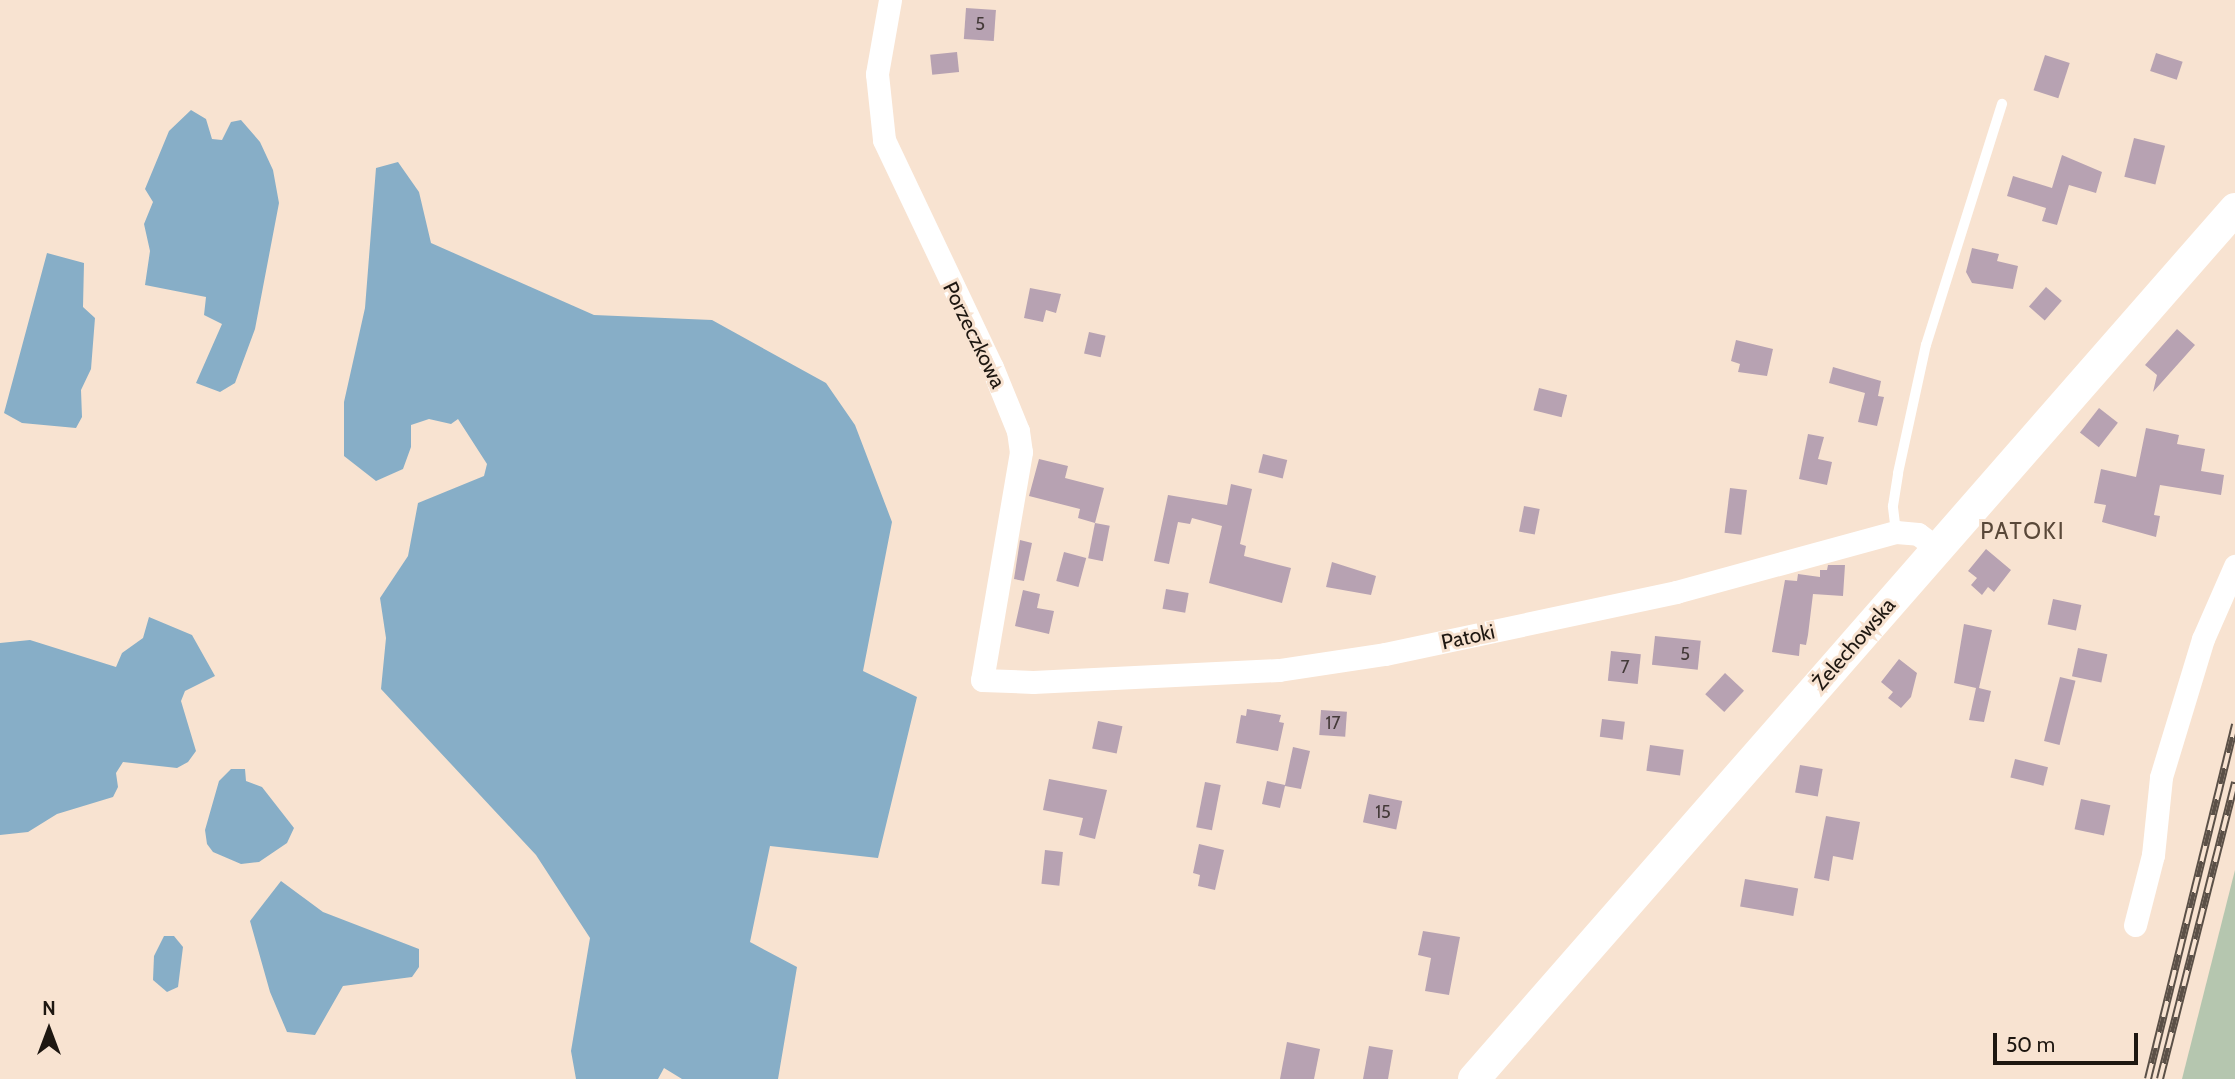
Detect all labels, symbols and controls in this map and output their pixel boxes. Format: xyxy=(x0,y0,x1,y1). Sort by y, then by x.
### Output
house number: 5 xyxy=(975,13,985,35)
street label: Porzeczkowa xyxy=(937,278,1011,392)
district label: PATOKI xyxy=(1981,517,2065,545)
street label: Żelechowska xyxy=(1807,593,1901,695)
street label: Patoki xyxy=(1439,619,1497,655)
house number: 5 xyxy=(1680,643,1690,665)
house number: 7 xyxy=(1620,656,1630,678)
house number: 17 xyxy=(1326,712,1340,734)
house number: 15 xyxy=(1375,801,1391,823)
north arrow xyxy=(14,995,84,1065)
text: N xyxy=(42,997,56,1020)
scale bar xyxy=(1997,1020,2142,1064)
text: 50 m xyxy=(2006,1032,2055,1057)

